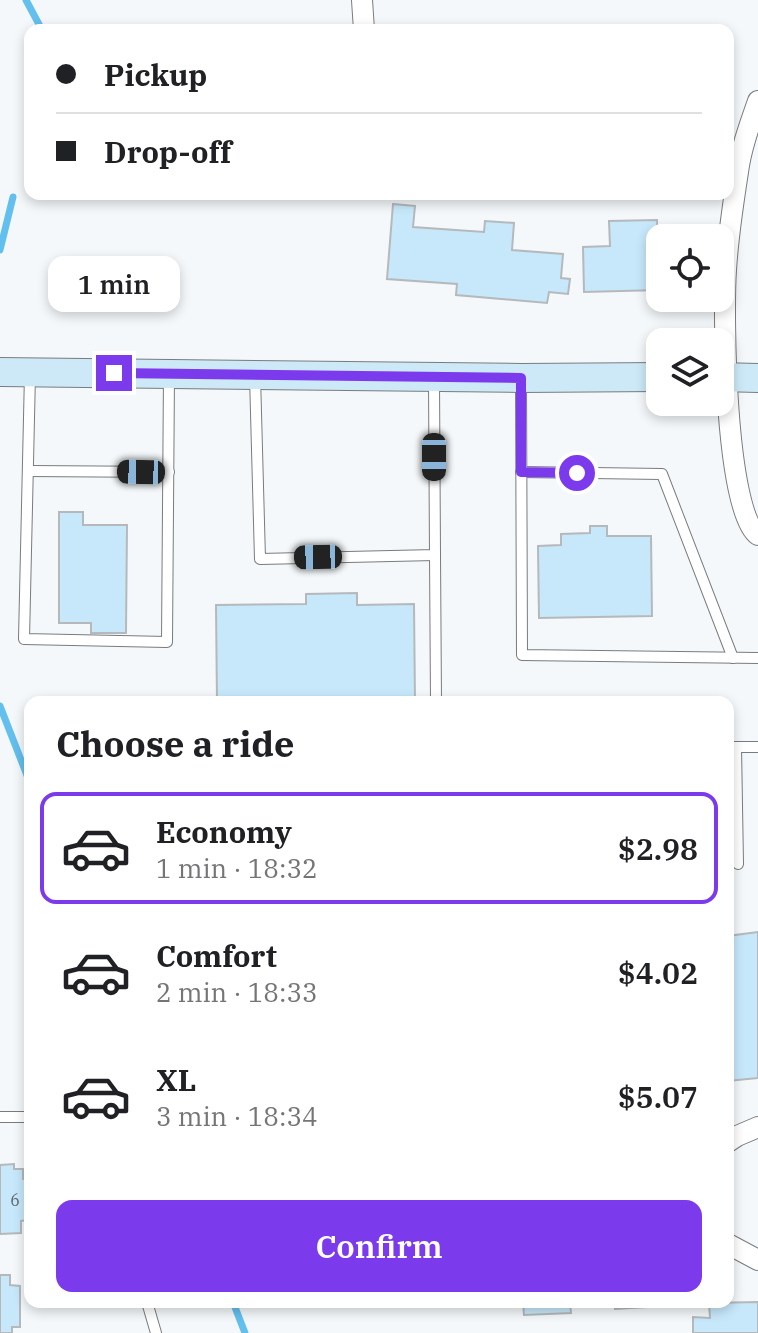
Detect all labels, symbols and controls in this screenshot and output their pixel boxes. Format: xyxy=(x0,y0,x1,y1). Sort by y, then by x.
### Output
text: Pickup xyxy=(104,55,207,94)
text: Drop-off xyxy=(104,132,232,171)
map controls xyxy=(646,224,734,416)
button: locate xyxy=(646,224,734,312)
callout: 1 min xyxy=(48,257,180,313)
text: 1 min xyxy=(78,267,150,301)
button: layers xyxy=(646,328,734,416)
route end xyxy=(96,355,132,391)
car xyxy=(422,433,446,481)
route start xyxy=(559,455,595,491)
car xyxy=(117,460,165,484)
car xyxy=(294,545,342,569)
text: Choose a ride xyxy=(56,720,295,767)
icon: car xyxy=(60,812,132,884)
text: Economy xyxy=(156,812,292,851)
text: $2.98 xyxy=(618,829,698,868)
text: 1 min · 18:32 xyxy=(156,851,318,885)
icon: car xyxy=(60,936,132,1008)
text: Comfort xyxy=(156,936,277,975)
text: $4.02 xyxy=(618,953,698,992)
text: 2 min · 18:33 xyxy=(156,975,318,1009)
icon: car xyxy=(60,1060,132,1132)
text: XL xyxy=(156,1060,196,1099)
text: $5.07 xyxy=(618,1077,698,1116)
text: 3 min · 18:34 xyxy=(156,1099,318,1133)
house number: 6 xyxy=(10,1190,20,1210)
button: Confirm xyxy=(56,1200,702,1292)

